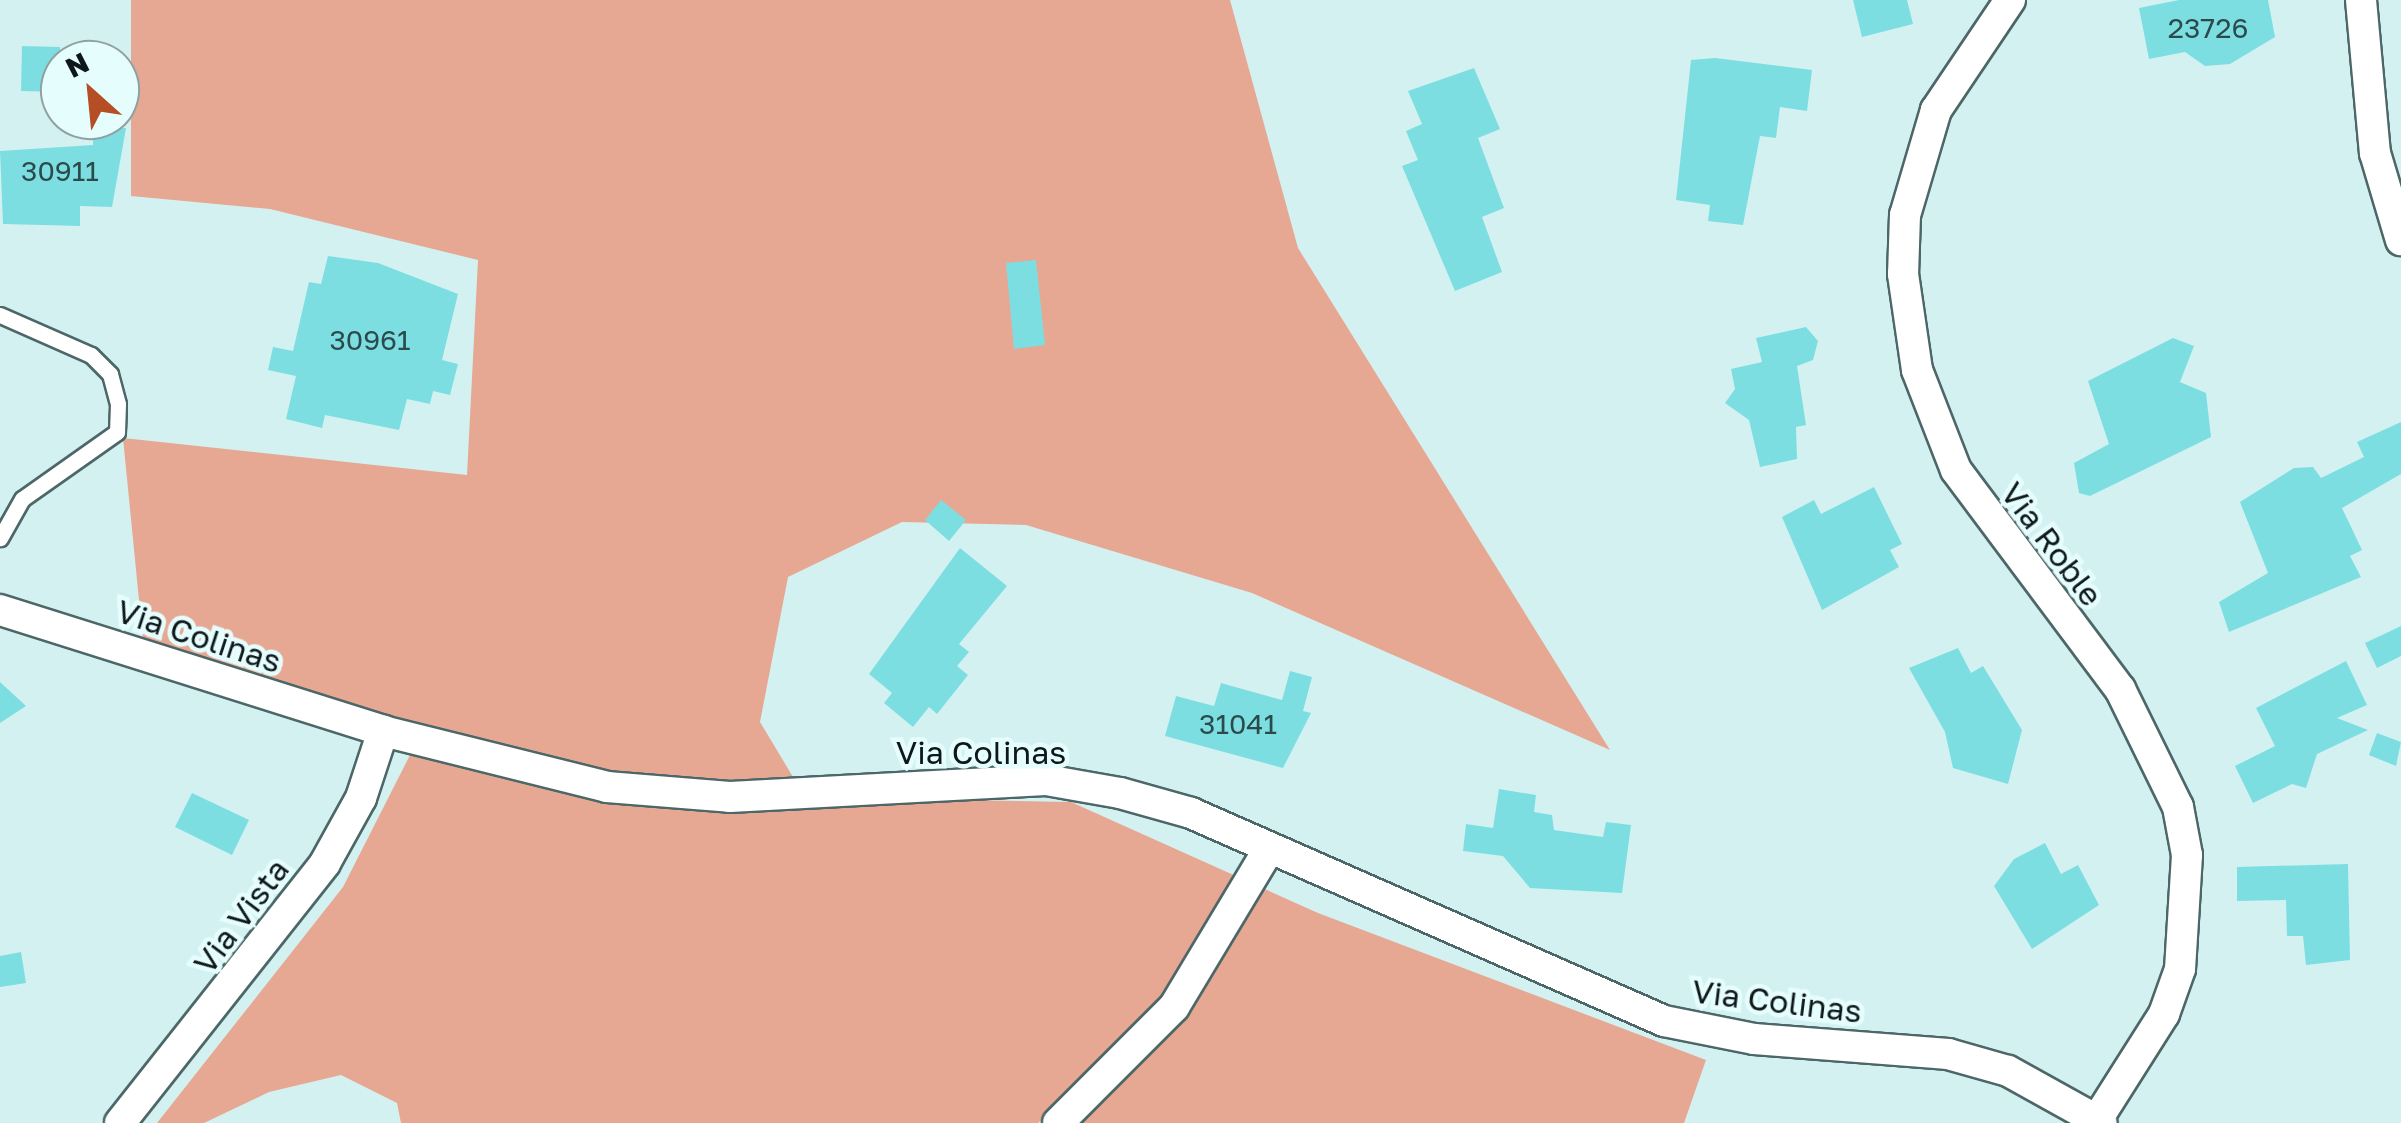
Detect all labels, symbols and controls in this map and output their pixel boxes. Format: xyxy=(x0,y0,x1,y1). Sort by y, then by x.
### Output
house number: 23726 xyxy=(2168,11,2248,45)
north arrow xyxy=(40,40,140,140)
text: N xyxy=(60,45,94,84)
house number: 30911 xyxy=(21,154,99,188)
house number: 30961 xyxy=(329,323,411,357)
street label: Via Roble xyxy=(1993,475,2111,613)
street label: Via Colinas xyxy=(112,591,286,681)
house number: 31041 xyxy=(1199,707,1277,741)
street label: Via Colinas xyxy=(896,733,1066,771)
street label: Via Vista xyxy=(185,851,297,981)
street label: Via Colinas xyxy=(1690,972,1864,1030)

